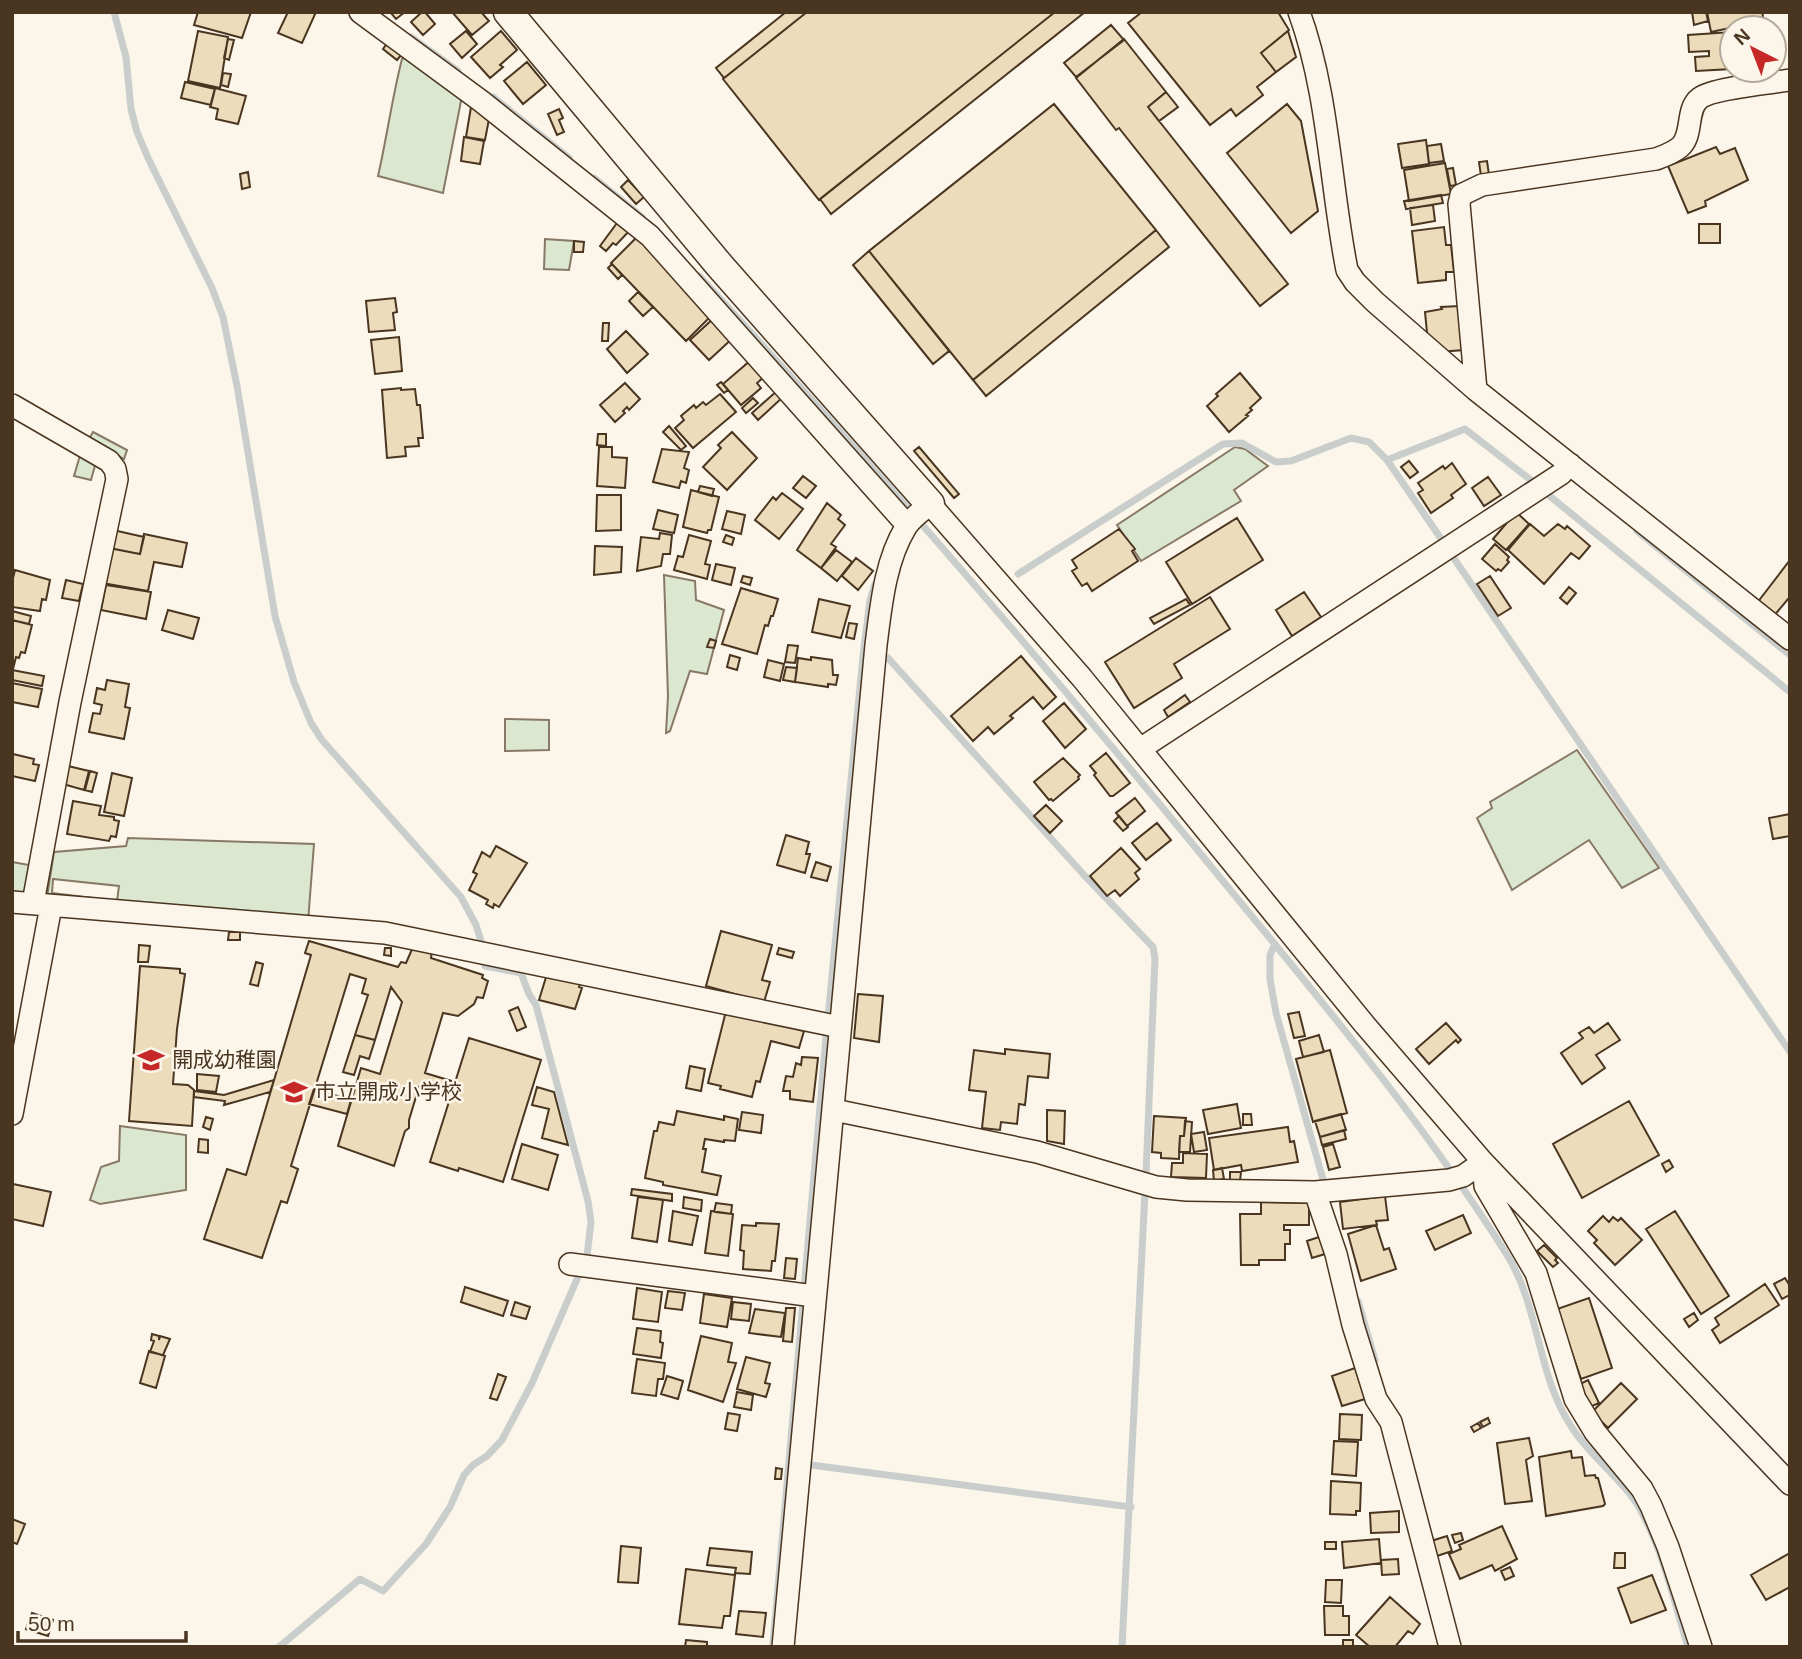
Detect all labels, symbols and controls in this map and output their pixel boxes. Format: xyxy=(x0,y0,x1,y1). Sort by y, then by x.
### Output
north arrow xyxy=(1718,14,1788,84)
text: N xyxy=(1730,24,1754,49)
school or university icon: 開成幼稚園 xyxy=(136,1045,166,1075)
place label: 開成幼稚園 xyxy=(172,1048,277,1071)
school or university icon: 市立開成小学校 xyxy=(279,1077,309,1107)
place label: 市立開成小学校 xyxy=(315,1080,462,1103)
scale bar xyxy=(18,1600,186,1644)
text: 50 m xyxy=(28,1612,75,1635)

